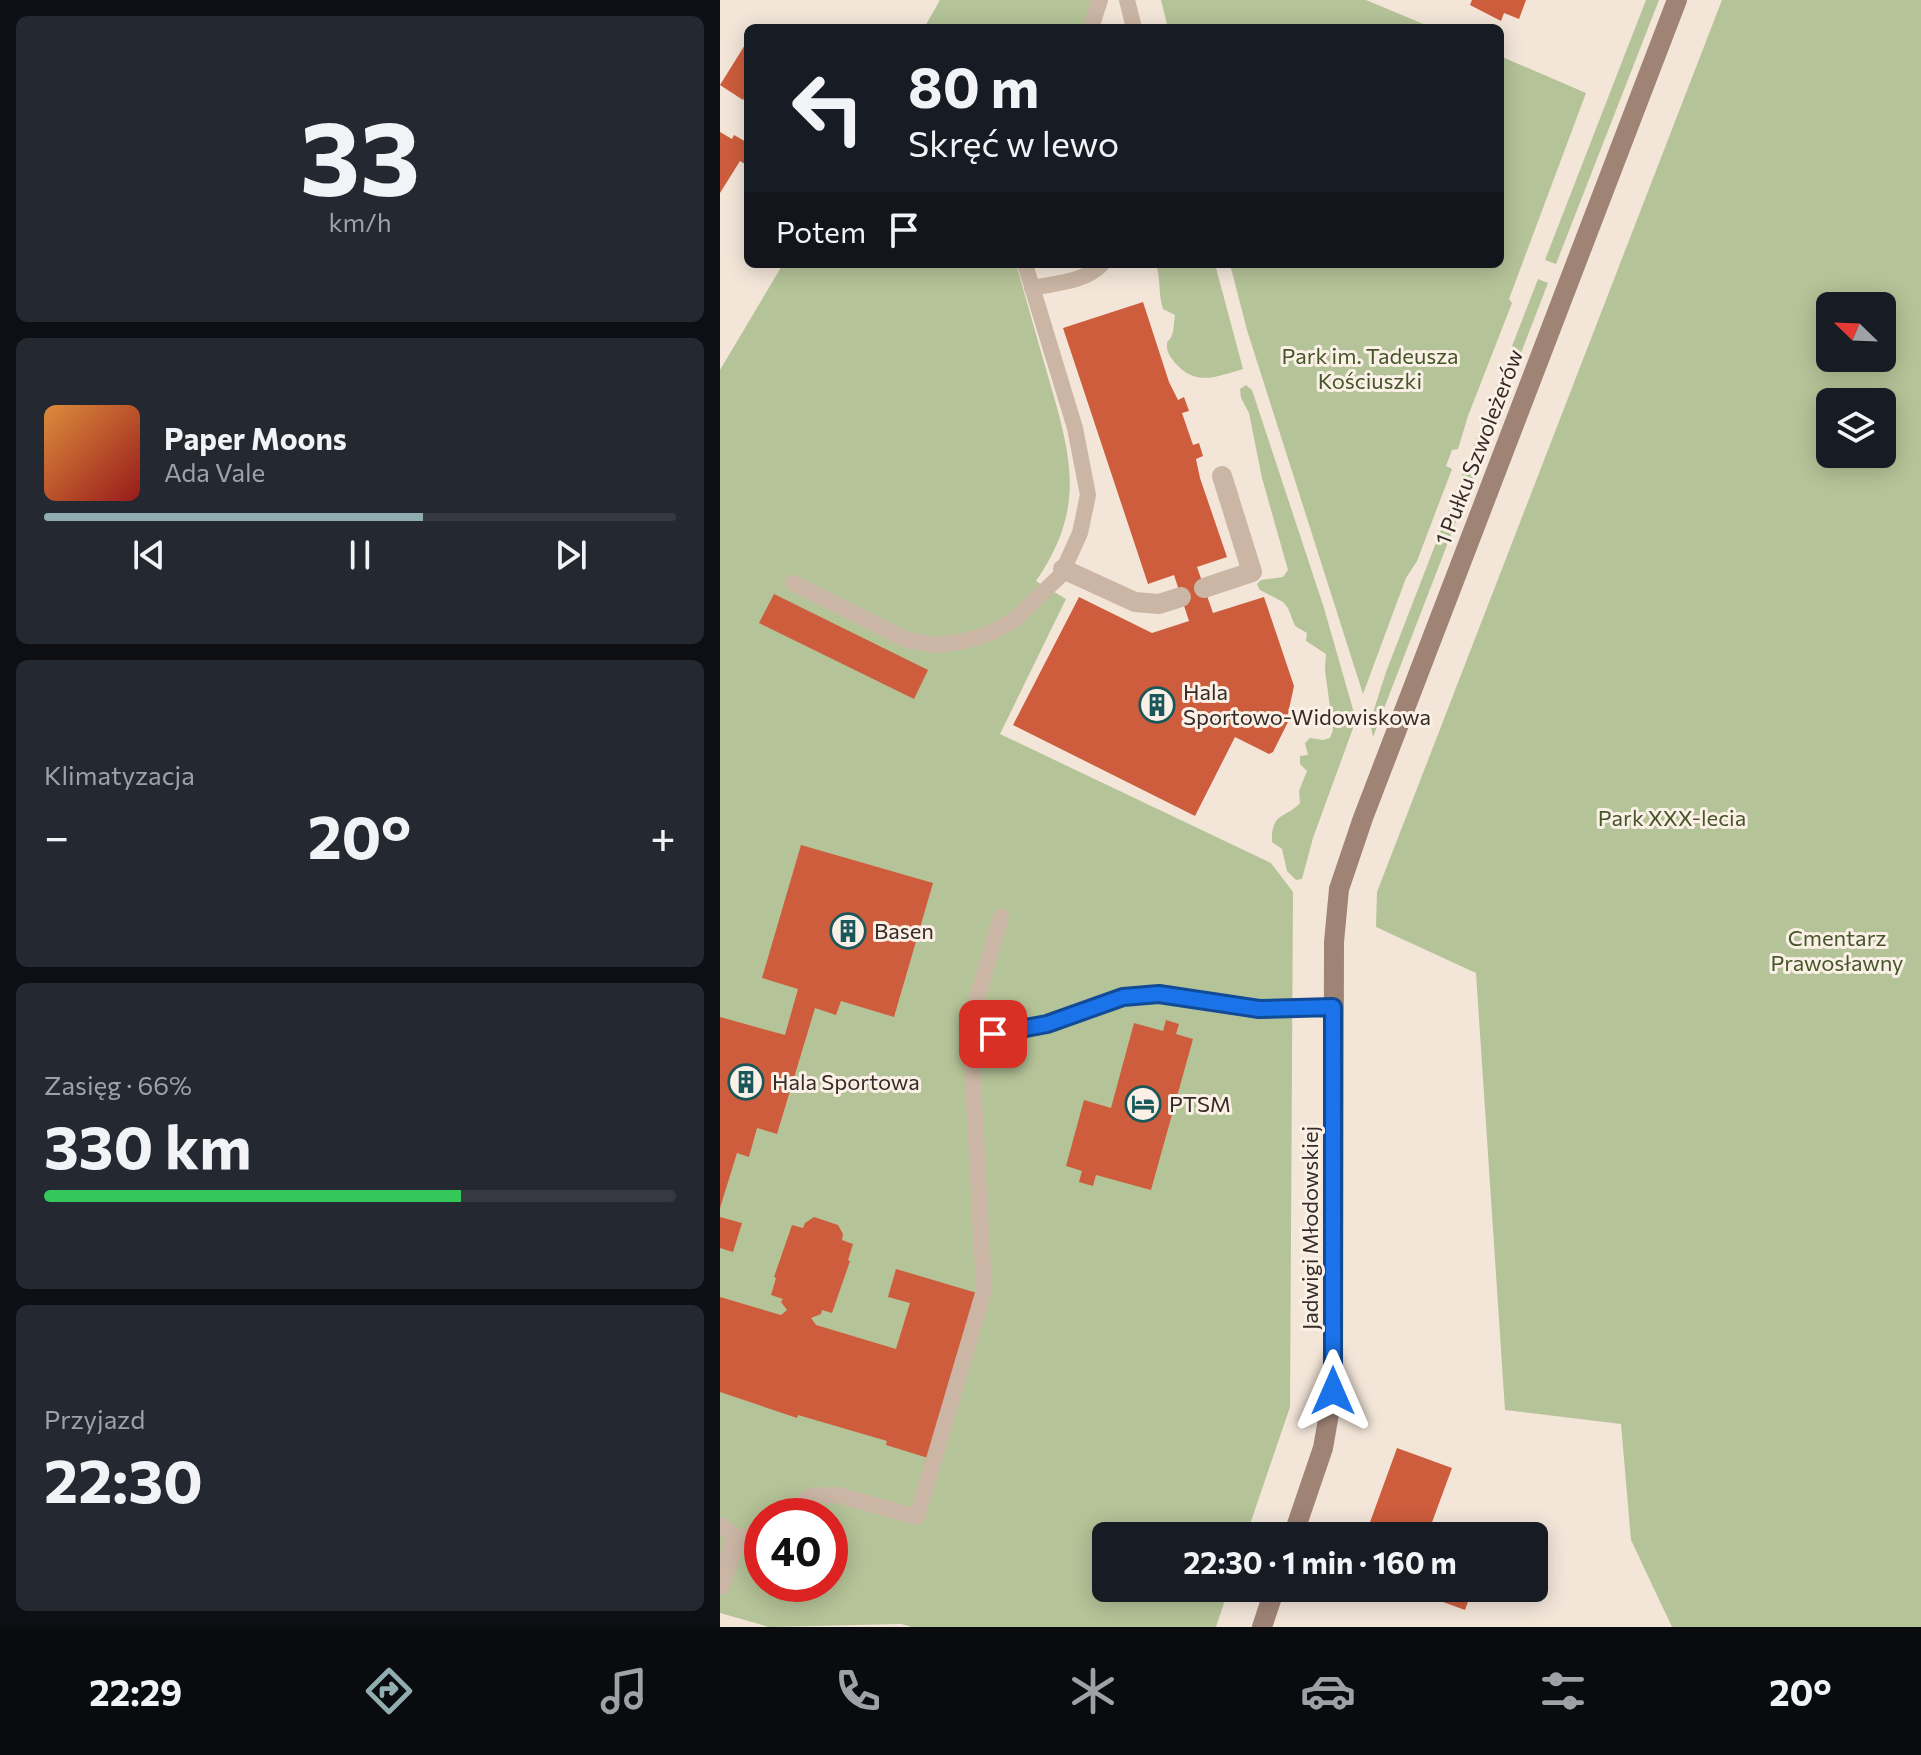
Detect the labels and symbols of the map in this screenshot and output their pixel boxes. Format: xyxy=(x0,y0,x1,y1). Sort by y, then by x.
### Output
north arrow xyxy=(1816,292,1896,372)
park label: Park im. Tadeusza Kościuszki xyxy=(1281,342,1459,394)
street label: 1 Pułku Szwoleżerów xyxy=(1429,345,1528,548)
place label: Hala Sportowo-Widowiskowa xyxy=(1183,678,1431,730)
building icon: Hala Sportowo-Widowiskowa xyxy=(1138,686,1176,724)
park label: Park XXX-lecia xyxy=(1598,804,1746,831)
building icon: Basen xyxy=(829,912,867,950)
place label: Basen xyxy=(874,917,934,944)
park label: Cmentarz Prawosławny xyxy=(1770,924,1904,976)
pin xyxy=(959,1000,1027,1068)
building icon: Hala Sportowa xyxy=(727,1063,765,1101)
place label: Hala Sportowa xyxy=(772,1068,920,1095)
hotel icon: PTSM xyxy=(1124,1085,1162,1123)
place label: PTSM xyxy=(1169,1090,1231,1117)
street label: Jadwigi Młodowskiej xyxy=(1296,1126,1323,1330)
position arrow xyxy=(1291,1349,1375,1433)
speed limit sign: 40 xyxy=(744,1498,848,1602)

